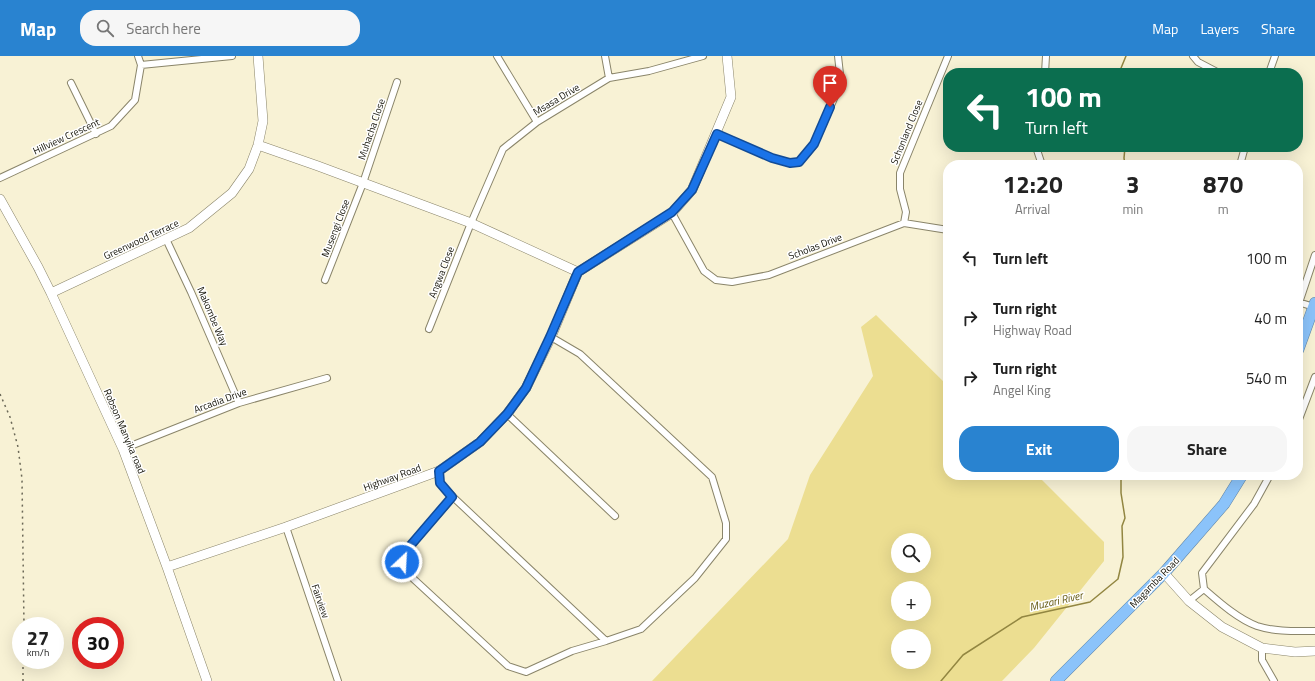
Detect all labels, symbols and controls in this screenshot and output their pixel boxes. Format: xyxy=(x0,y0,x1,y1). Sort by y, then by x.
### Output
search box xyxy=(80,10,360,46)
text: Map xyxy=(20,14,56,43)
icon: search xyxy=(94,17,116,39)
text: Search here xyxy=(126,17,201,40)
text: Map xyxy=(1152,18,1178,39)
text: Layers xyxy=(1200,18,1239,39)
text: Share xyxy=(1261,18,1295,39)
pin xyxy=(813,66,847,107)
icon: arrive xyxy=(819,72,841,94)
text: 100 m xyxy=(1025,75,1102,118)
street label: Msasa Drive xyxy=(530,80,582,119)
icon: left xyxy=(959,84,1011,136)
street label: Muhacha Close xyxy=(354,97,389,162)
street label: Schonland Close xyxy=(887,98,926,167)
street label: Hillview Crescent xyxy=(30,114,102,158)
text: Turn left xyxy=(1025,114,1088,141)
text: 12:20 xyxy=(1003,166,1063,202)
text: 3 xyxy=(1126,166,1140,202)
text: 870 xyxy=(1203,166,1243,202)
street label: Musengi Close xyxy=(318,197,353,259)
text: Arrival xyxy=(1015,199,1050,219)
text: min xyxy=(1122,199,1143,219)
text: m xyxy=(1218,199,1229,219)
street label: Greenwood Terrace xyxy=(101,215,181,263)
street label: Scholas Drive xyxy=(786,229,844,264)
street label: Angwa Close xyxy=(425,244,458,300)
icon: left xyxy=(959,247,981,269)
text: Turn left xyxy=(993,247,1048,270)
text: 100 m xyxy=(1246,247,1287,270)
street label: Makombe Way xyxy=(193,284,232,348)
text: Turn right xyxy=(993,297,1057,320)
icon: right xyxy=(959,307,981,329)
text: 40 m xyxy=(1254,307,1287,330)
text: Highway Road xyxy=(993,320,1072,340)
text: Turn right xyxy=(993,357,1057,380)
icon: right xyxy=(959,367,981,389)
text: 540 m xyxy=(1246,367,1287,390)
text: Angel King xyxy=(993,380,1051,400)
street label: Arcadia Drive xyxy=(192,384,249,417)
street label: Robson Manyika road xyxy=(100,386,149,476)
button: Exit xyxy=(959,426,1119,472)
button: Share xyxy=(1127,426,1287,472)
street label: Highway Road xyxy=(361,460,423,495)
map controls xyxy=(891,533,931,669)
button: search xyxy=(891,533,931,573)
position arrow xyxy=(381,541,423,583)
street label: Magamba Road xyxy=(1126,553,1183,611)
button: + xyxy=(891,581,931,621)
street label: Fairview xyxy=(308,582,333,621)
water label: Muzari River xyxy=(1028,587,1086,615)
speed limit sign: 30 xyxy=(72,617,124,669)
text: 27 xyxy=(27,622,49,653)
button: − xyxy=(891,629,931,669)
text: km/h xyxy=(27,645,49,660)

